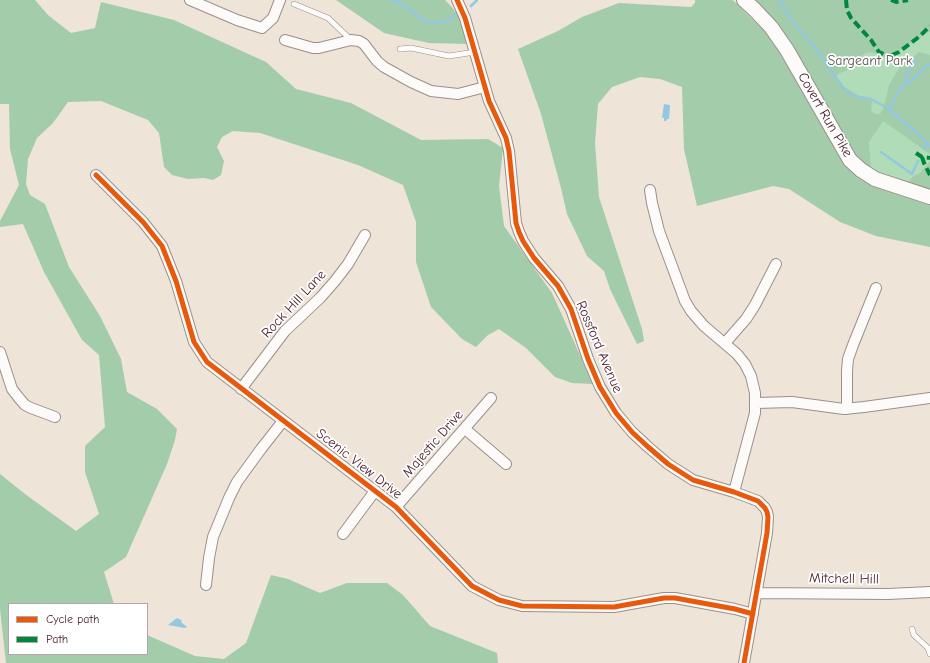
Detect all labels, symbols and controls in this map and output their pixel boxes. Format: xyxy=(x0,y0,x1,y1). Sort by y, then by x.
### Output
park label: Sargeant Park xyxy=(828,53,912,69)
street label: Covert Run Pike xyxy=(794,70,856,160)
street label: Rock Hill Lane xyxy=(258,267,330,341)
street label: Rossford Avenue xyxy=(572,299,626,395)
street label: Majestic Drive xyxy=(399,407,467,481)
street label: Scenic View Drive xyxy=(313,425,405,503)
street label: Mitchell Hill xyxy=(809,570,879,588)
legend xyxy=(8,603,148,655)
text: Cycle path xyxy=(46,612,99,626)
text: Path xyxy=(46,632,68,646)

